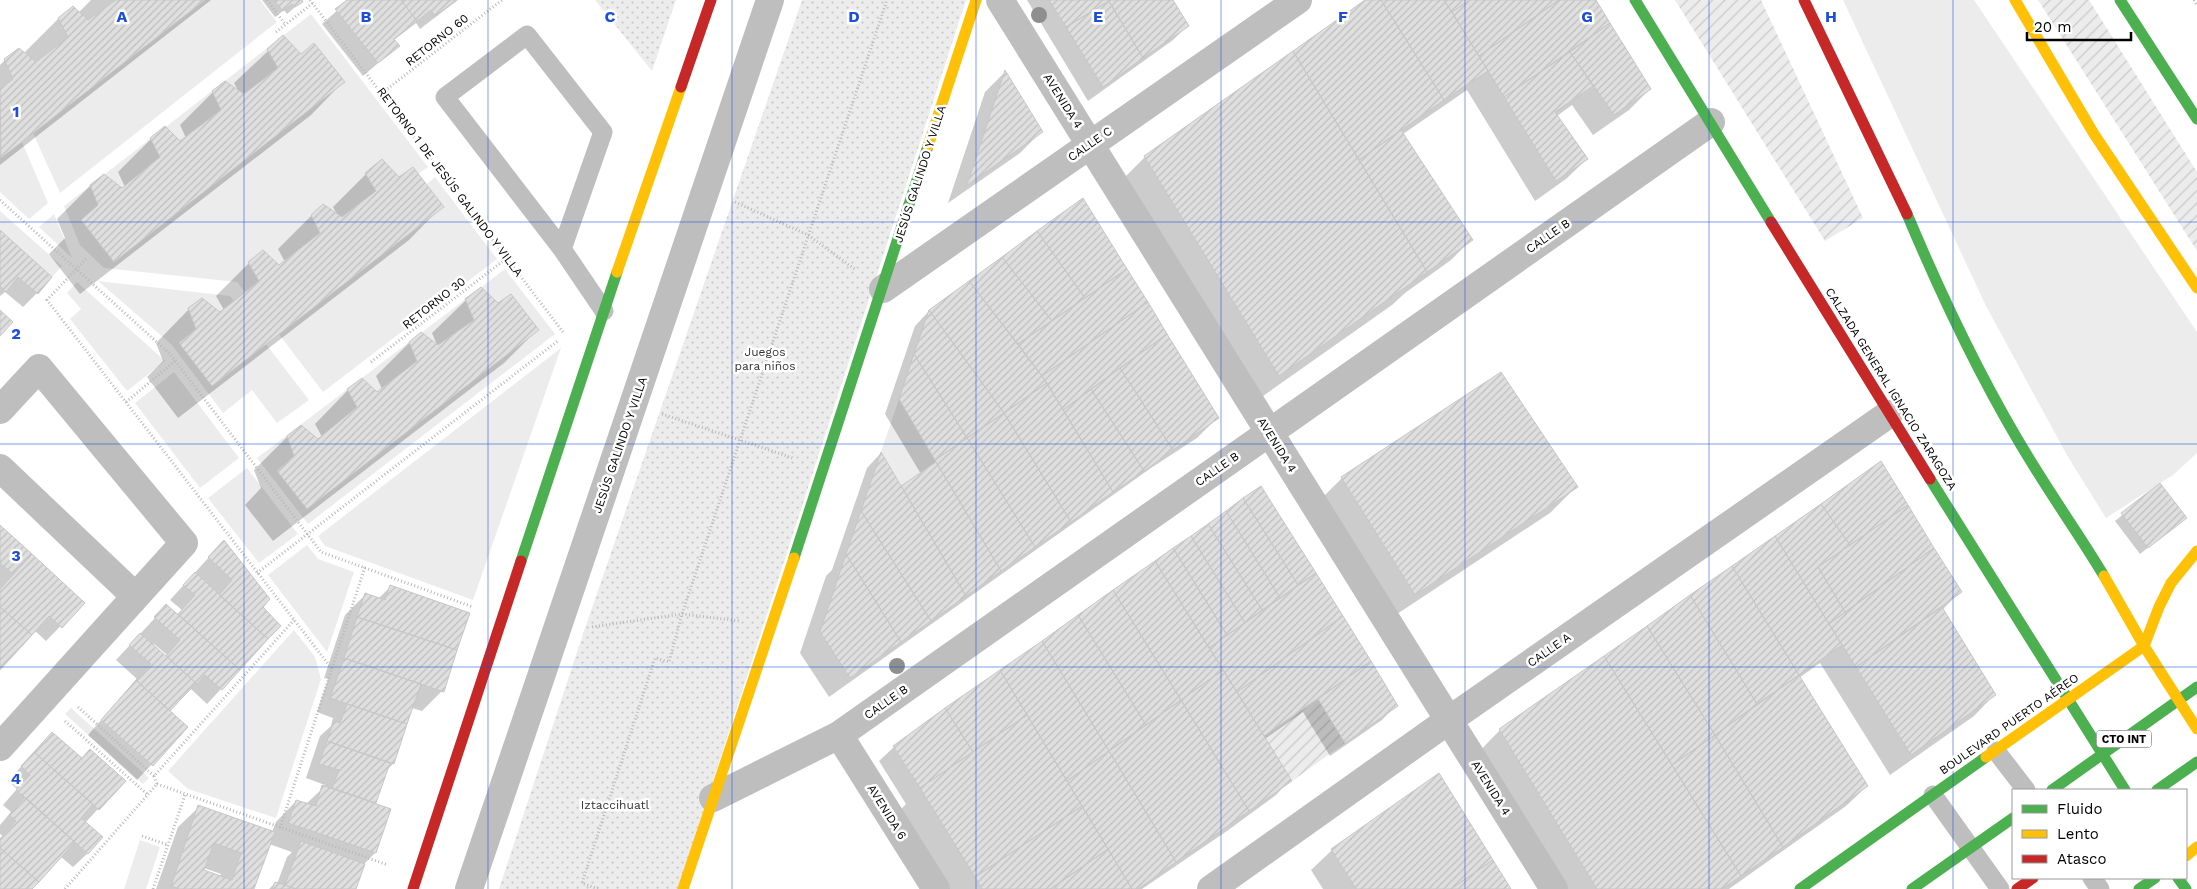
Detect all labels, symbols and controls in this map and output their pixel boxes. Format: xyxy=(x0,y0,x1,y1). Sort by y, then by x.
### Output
text: A xyxy=(117,7,128,26)
text: B xyxy=(361,7,372,26)
text: C xyxy=(605,7,616,26)
text: D xyxy=(848,7,860,26)
text: E xyxy=(1093,7,1103,26)
text: F xyxy=(1338,7,1348,26)
text: G xyxy=(1581,7,1593,26)
text: H xyxy=(1825,7,1837,26)
scale bar xyxy=(2027,10,2131,42)
street label: RETORNO 60 xyxy=(403,11,471,69)
text: 20 m xyxy=(2034,18,2072,36)
street label: AVENIDA 4 xyxy=(1041,71,1085,131)
street label: RETORNO 1 DE JESÚS GALINDO Y VILLA xyxy=(374,85,526,280)
text: 1 xyxy=(13,102,19,121)
street label: JESÚS GALINDO Y VILLA xyxy=(891,104,949,244)
street label: CALLE C xyxy=(1065,124,1115,164)
street label: CALLE B xyxy=(1523,216,1573,256)
street label: RETORNO 30 xyxy=(400,274,468,332)
street label: CALZADA GENERAL IGNACIO ZARAGOZA xyxy=(1823,285,1960,493)
text: 2 xyxy=(11,324,21,343)
park label: Juegos para niños xyxy=(734,345,796,373)
street label: JESÚS GALINDO Y VILLA xyxy=(590,375,650,515)
street label: AVENIDA 4 xyxy=(1255,415,1299,475)
street label: CALLE B xyxy=(1192,449,1242,489)
text: 3 xyxy=(11,546,21,565)
street label: CALLE A xyxy=(1525,630,1573,670)
street label: BOULEVARD PUERTO AÉREO xyxy=(1937,670,2081,778)
street label: CALLE B xyxy=(861,682,911,722)
road number: CTO INT xyxy=(2096,731,2152,748)
street label: AVENIDA 4 xyxy=(1469,758,1513,818)
text: 4 xyxy=(11,769,21,788)
street label: AVENIDA 6 xyxy=(865,782,909,842)
legend xyxy=(2012,789,2187,879)
park label: Iztaccihuatl xyxy=(581,798,650,812)
text: Fluido xyxy=(2057,800,2102,818)
text: Lento xyxy=(2057,825,2099,843)
text: Atasco xyxy=(2057,850,2106,868)

